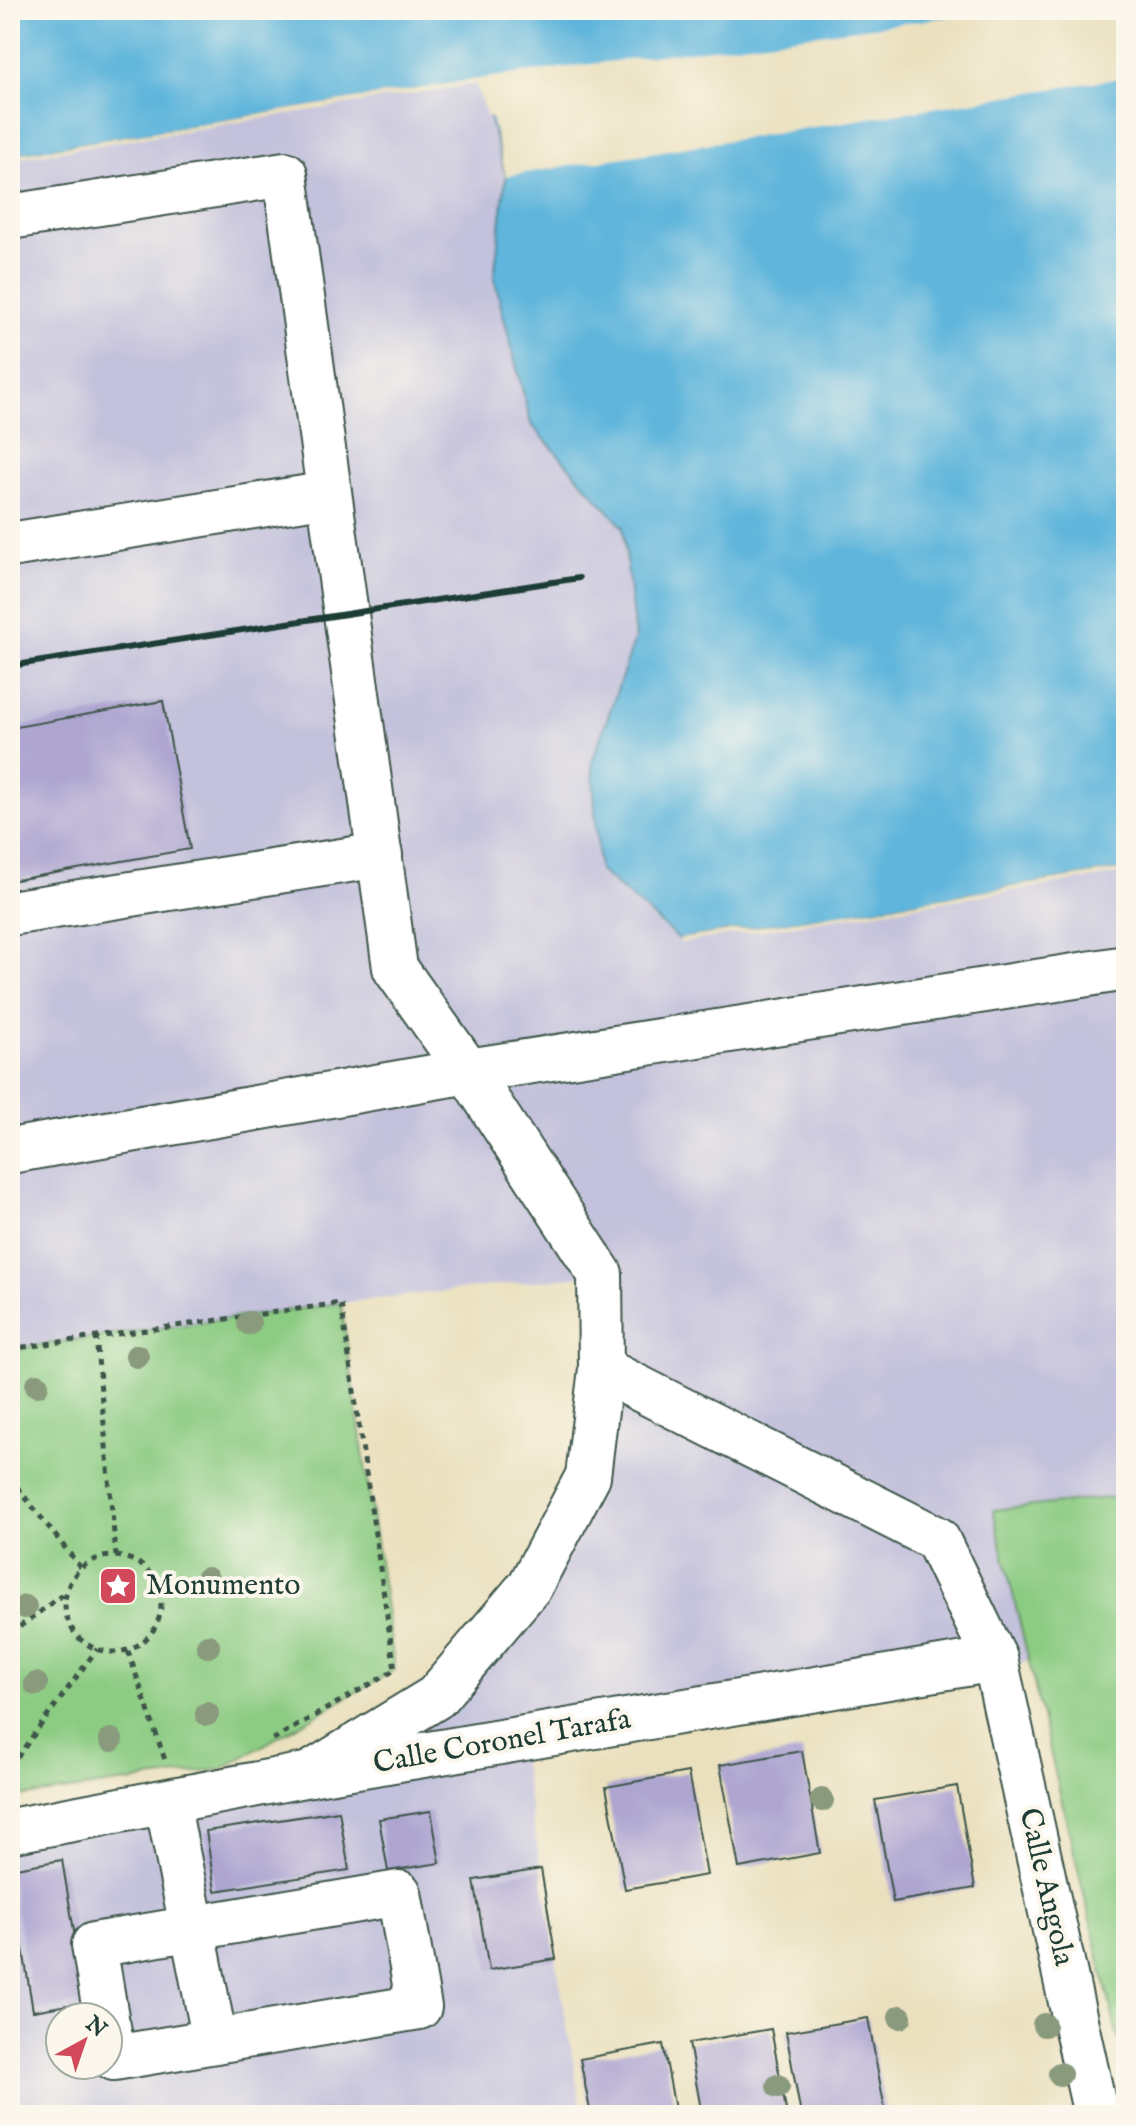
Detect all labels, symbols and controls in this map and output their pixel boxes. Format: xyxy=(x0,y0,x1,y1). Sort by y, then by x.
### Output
place icon: Monumento xyxy=(97,1565,139,1607)
place label: Monumento xyxy=(146,1567,300,1605)
street label: Calle Coronel Tarafa xyxy=(370,1701,634,1783)
street label: Calle Angola xyxy=(1009,1804,1083,1970)
north arrow xyxy=(44,2001,124,2081)
text: N xyxy=(79,2010,112,2044)

